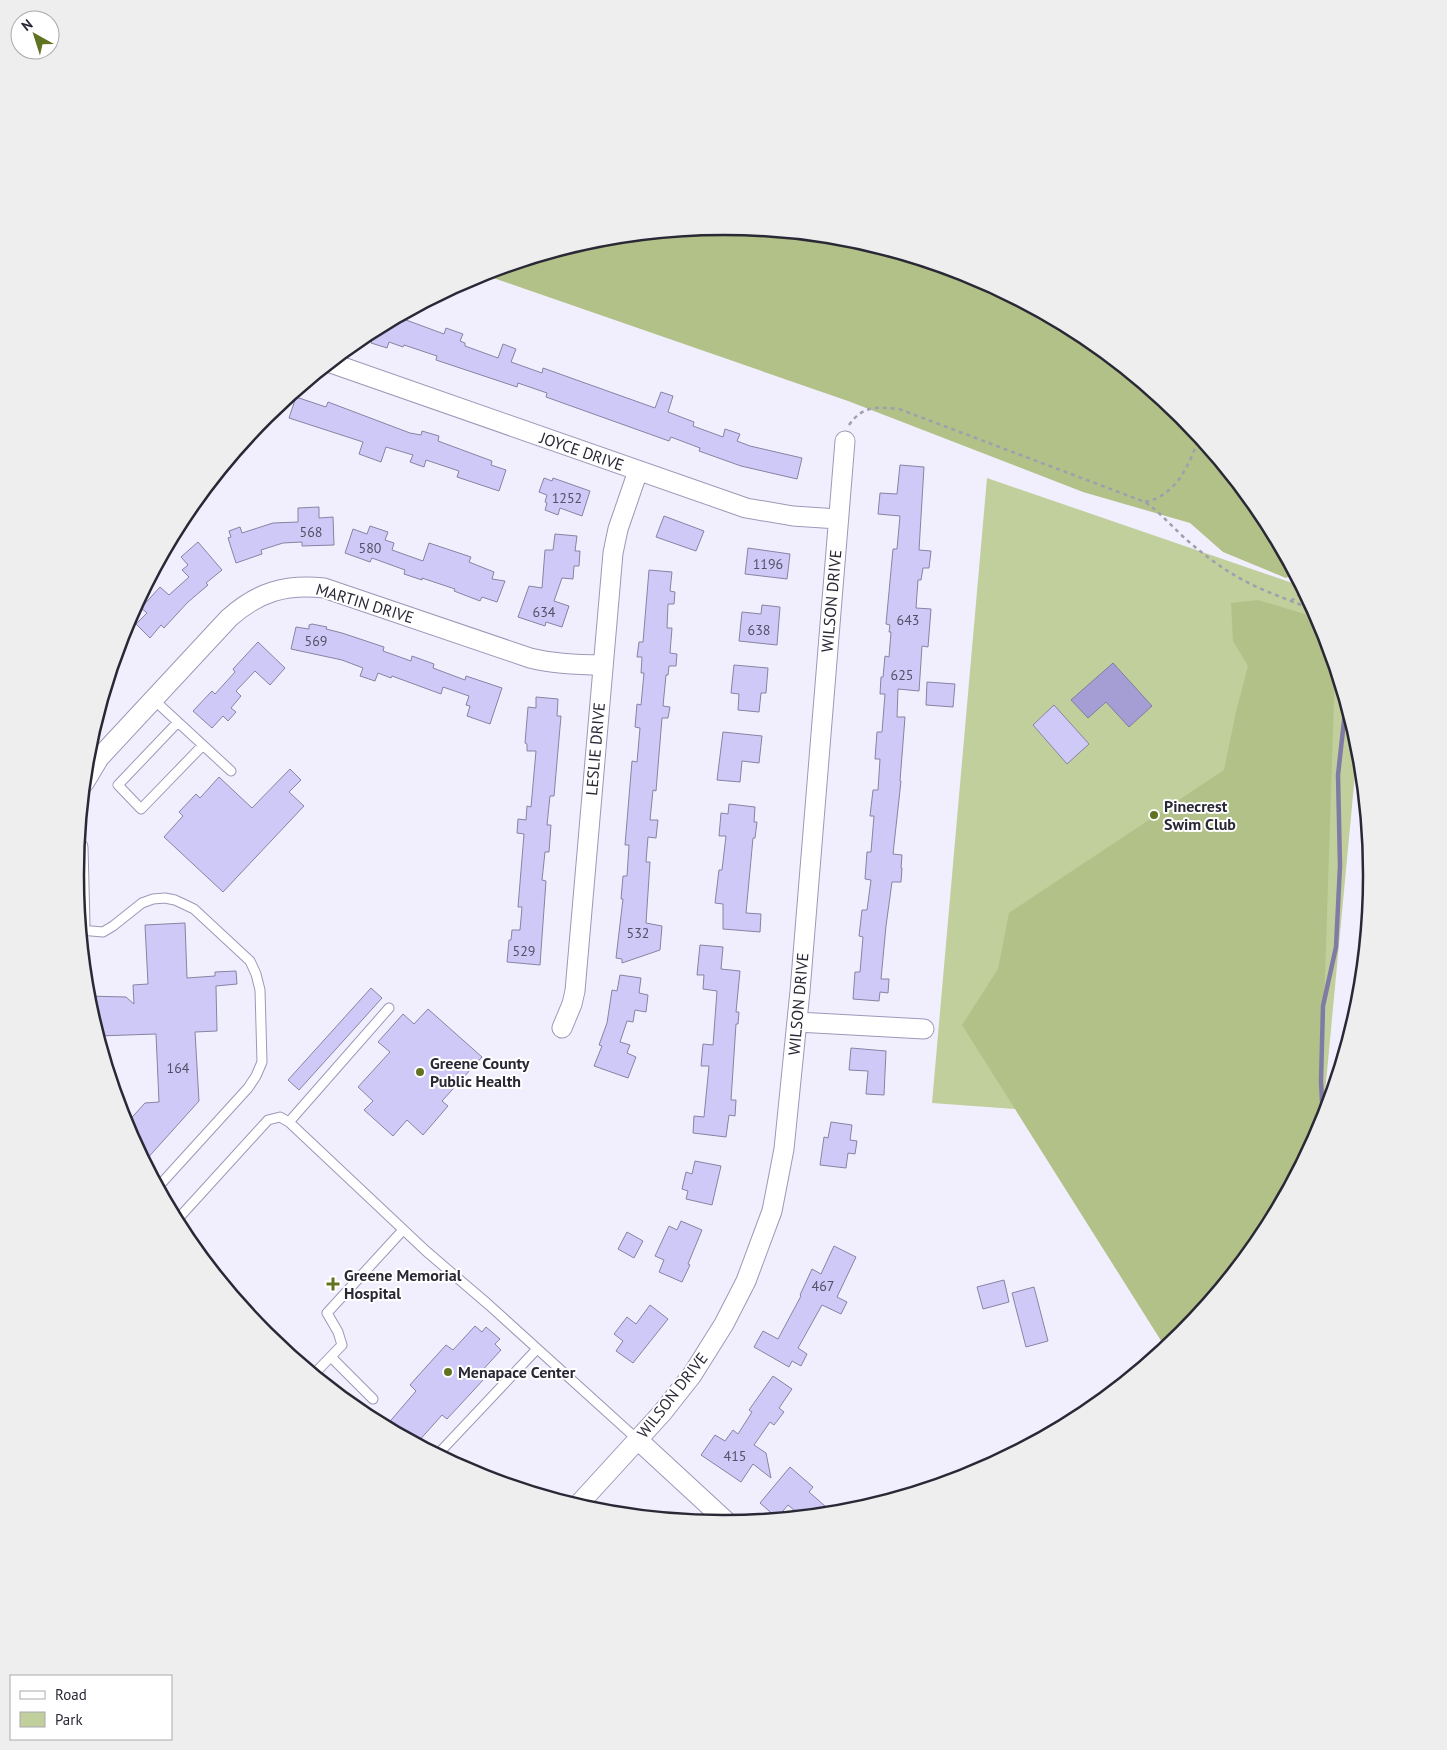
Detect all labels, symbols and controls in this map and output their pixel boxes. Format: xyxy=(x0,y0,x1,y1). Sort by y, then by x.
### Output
north arrow xyxy=(10,10,60,60)
text: N xyxy=(18,15,36,35)
street label: JOYCE DRIVE xyxy=(536,427,627,475)
house number: 1252 xyxy=(552,489,582,507)
house number: 568 xyxy=(300,523,322,541)
house number: 580 xyxy=(359,539,382,557)
street label: WILSON DRIVE xyxy=(817,549,845,653)
house number: 1196 xyxy=(753,555,783,573)
street label: MARTIN DRIVE xyxy=(314,579,416,627)
house number: 634 xyxy=(533,603,556,621)
house number: 643 xyxy=(897,611,919,629)
house number: 638 xyxy=(748,621,770,639)
house number: 569 xyxy=(305,632,327,650)
house number: 625 xyxy=(891,666,913,684)
street label: LESLIE DRIVE xyxy=(581,702,609,796)
place label: Pinecrest Swim Club xyxy=(1164,796,1236,834)
marker: Pinecrest Swim Club xyxy=(1148,809,1160,821)
house number: 532 xyxy=(627,924,649,942)
house number: 529 xyxy=(513,942,535,960)
street label: WILSON DRIVE xyxy=(784,952,812,1056)
place label: Greene County Public Health xyxy=(430,1053,530,1091)
house number: 164 xyxy=(167,1059,190,1077)
marker: Greene County Public Health xyxy=(414,1066,426,1078)
place label: Greene Memorial Hospital xyxy=(344,1265,462,1303)
marker: Greene Memorial Hospital xyxy=(326,1277,340,1291)
house number: 467 xyxy=(812,1277,834,1295)
street label: WILSON DRIVE xyxy=(632,1348,712,1442)
place label: Menapace Center xyxy=(458,1362,576,1382)
marker: Menapace Center xyxy=(442,1366,454,1378)
house number: 415 xyxy=(724,1447,746,1465)
legend xyxy=(10,1675,172,1740)
text: Road xyxy=(55,1685,87,1704)
text: Park xyxy=(55,1710,83,1729)

